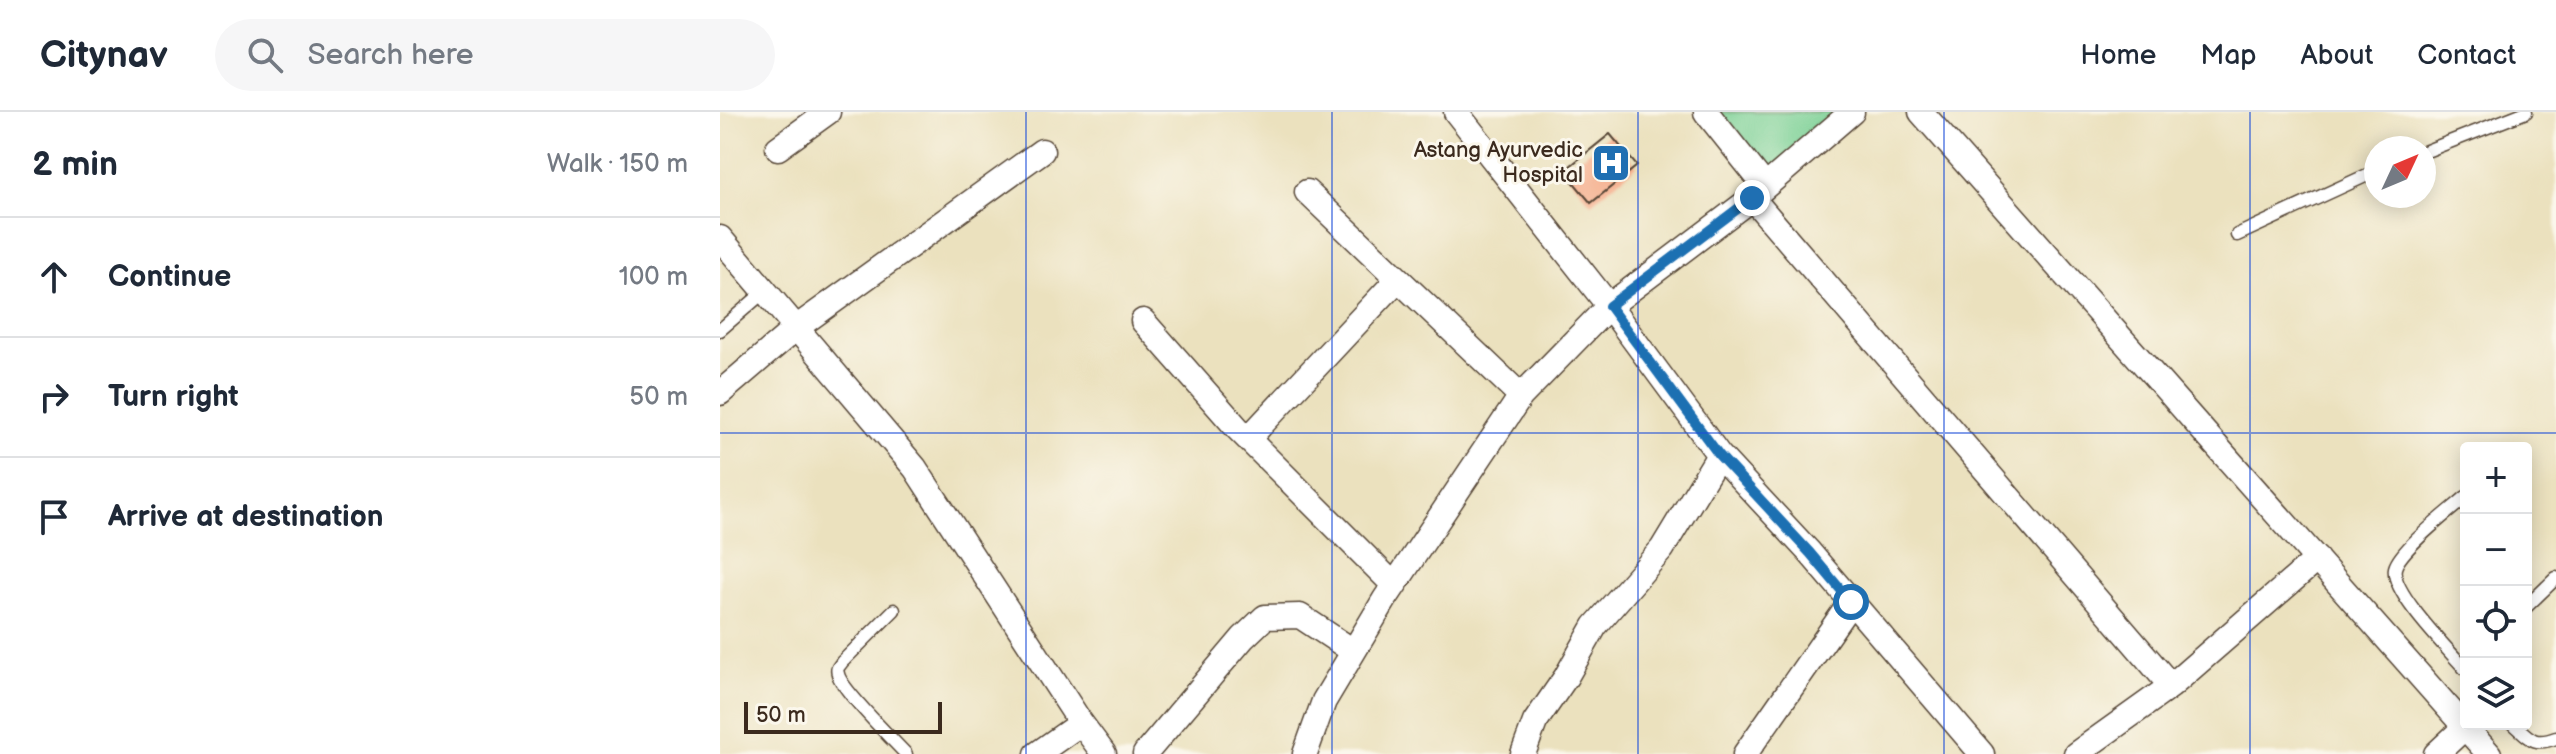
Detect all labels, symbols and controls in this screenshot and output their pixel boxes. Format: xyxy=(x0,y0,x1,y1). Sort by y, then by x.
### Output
search box xyxy=(215,19,775,91)
text: Citynav xyxy=(40,33,167,78)
icon: search xyxy=(243,33,287,77)
text: Search here xyxy=(307,37,474,73)
text: Home xyxy=(2080,39,2156,72)
text: Map xyxy=(2200,39,2257,72)
text: About xyxy=(2301,39,2373,72)
text: Contact xyxy=(2417,39,2516,72)
north arrow xyxy=(2364,136,2436,208)
place label: Astang Ayurvedic Hospital xyxy=(1414,137,1583,189)
hospital icon: Astang Ayurvedic Hospital xyxy=(1590,142,1632,184)
text: 2 min xyxy=(32,144,118,185)
text: Walk · 150 m xyxy=(547,149,688,180)
route end xyxy=(1734,180,1770,216)
icon: ahead xyxy=(32,255,76,299)
text: Continue xyxy=(108,259,231,295)
text: 100 m xyxy=(619,262,688,293)
icon: right xyxy=(32,375,76,419)
text: Turn right xyxy=(108,379,239,415)
text: 50 m xyxy=(629,382,688,413)
map controls xyxy=(2460,442,2532,730)
button: + xyxy=(2460,442,2532,514)
icon: arrive xyxy=(32,495,76,539)
text: Arrive at destination xyxy=(108,499,384,535)
button: − xyxy=(2460,514,2532,586)
route start xyxy=(1833,584,1869,620)
button: locate xyxy=(2460,586,2532,658)
button: layers xyxy=(2460,658,2532,730)
scale bar xyxy=(744,698,942,734)
text: 50 m xyxy=(756,702,806,729)

